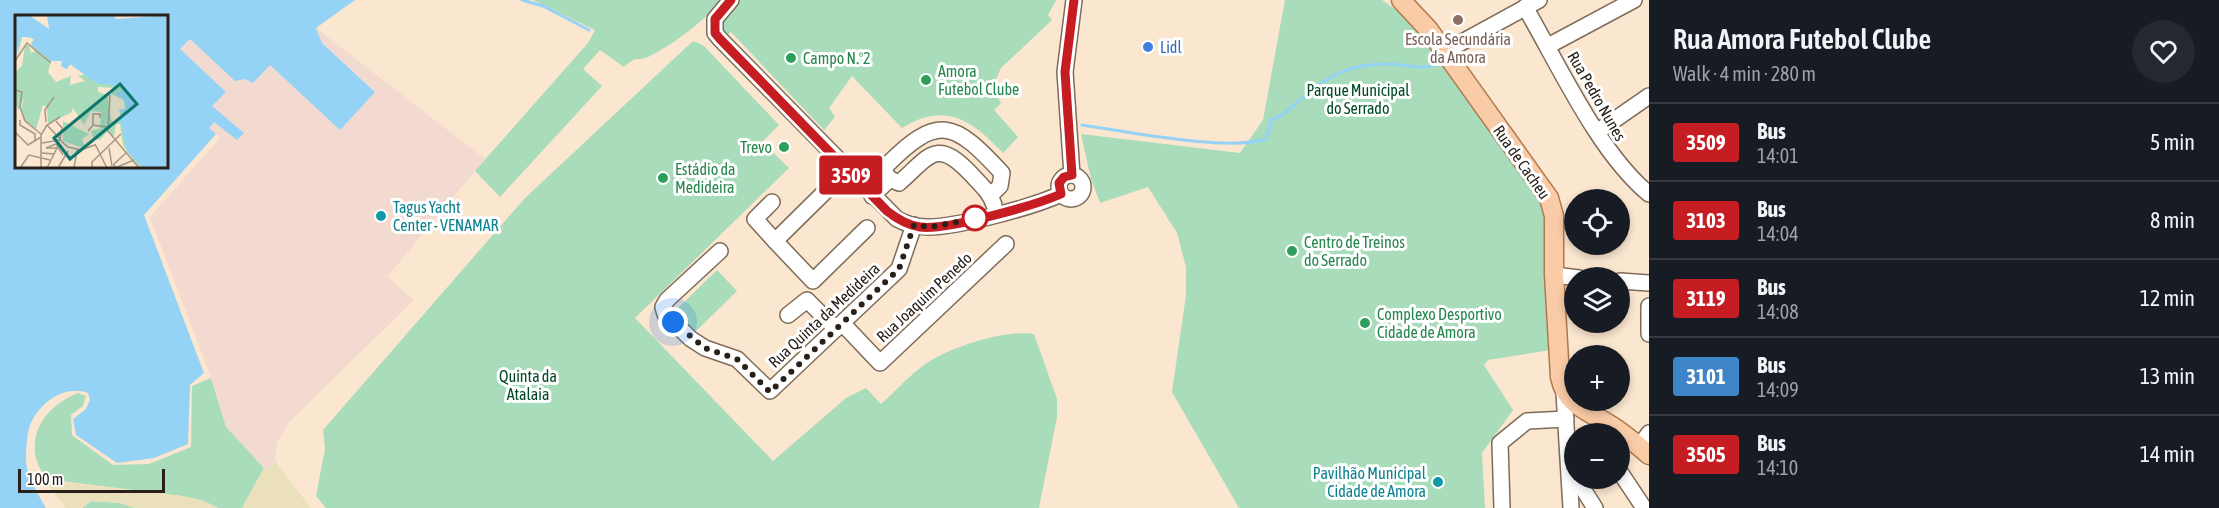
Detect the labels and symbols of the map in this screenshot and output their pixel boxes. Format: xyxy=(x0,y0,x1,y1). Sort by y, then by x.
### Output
marker: Escola Secundária da Amora xyxy=(1451,13,1465,27)
inset map xyxy=(15,15,168,168)
place label: Escola Secundária da Amora xyxy=(1405,30,1511,66)
place label: Lidl xyxy=(1160,38,1182,56)
marker: Lidl xyxy=(1141,40,1155,54)
street label: Rua Pedro Nunes xyxy=(1564,48,1630,144)
place label: Campo N.º2 xyxy=(803,49,871,68)
marker: Campo N.º2 xyxy=(784,51,798,65)
place label: Amora Futebol Clube xyxy=(938,62,1019,98)
marker: Amora Futebol Clube xyxy=(919,73,933,87)
park label: Parque Municipal do Serrado xyxy=(1306,81,1410,117)
street label: Rua de Cacheu xyxy=(1490,122,1554,202)
place label: Trevo xyxy=(740,138,772,156)
marker: Trevo xyxy=(777,140,791,154)
line badge: 3509 xyxy=(809,156,893,195)
place label: Estádio da Medideira xyxy=(675,160,736,196)
marker: Estádio da Medideira xyxy=(656,171,670,185)
place label: Tagus Yacht Center - VENAMAR xyxy=(393,198,499,234)
unlabelled marker xyxy=(962,205,988,231)
marker: Tagus Yacht Center - VENAMAR xyxy=(374,209,388,223)
place label: Centro de Treinos do Serrado xyxy=(1304,233,1405,269)
marker: Centro de Treinos do Serrado xyxy=(1285,244,1299,258)
street label: Rua Joaquim Penedo xyxy=(873,248,976,346)
street label: Rua Quinta da Medideira xyxy=(765,259,883,371)
place label: Complexo Desportivo Cidade de Amora xyxy=(1377,305,1502,341)
your location xyxy=(658,307,688,337)
marker: Complexo Desportivo Cidade de Amora xyxy=(1358,316,1372,330)
park label: Quinta da Atalaia xyxy=(499,367,557,403)
place label: Pavilhão Municipal Cidade de Amora xyxy=(1313,464,1427,500)
scale bar xyxy=(18,466,165,494)
marker: Pavilhão Municipal Cidade de Amora xyxy=(1431,475,1445,489)

